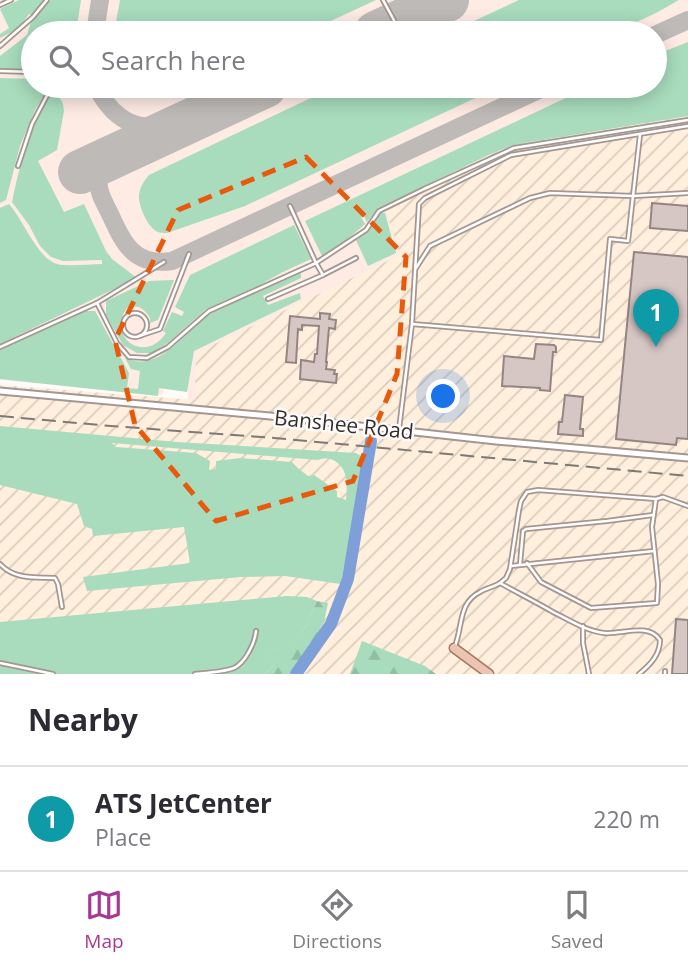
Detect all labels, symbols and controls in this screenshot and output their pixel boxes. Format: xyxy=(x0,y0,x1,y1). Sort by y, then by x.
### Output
search box xyxy=(21,21,667,98)
icon: search xyxy=(45,41,83,79)
text: Search here xyxy=(101,42,246,78)
pin: 1 xyxy=(633,289,679,347)
your location xyxy=(426,379,460,413)
street label: Banshee Road xyxy=(273,403,415,445)
text: Nearby xyxy=(28,699,138,740)
text: ATS JetCenter xyxy=(95,785,272,821)
text: 1 xyxy=(44,803,58,835)
text: 220 m xyxy=(593,803,660,835)
text: Place xyxy=(95,821,151,853)
tab: Map xyxy=(84,886,124,954)
tab: Directions xyxy=(292,886,382,954)
tab: Saved xyxy=(551,886,604,954)

